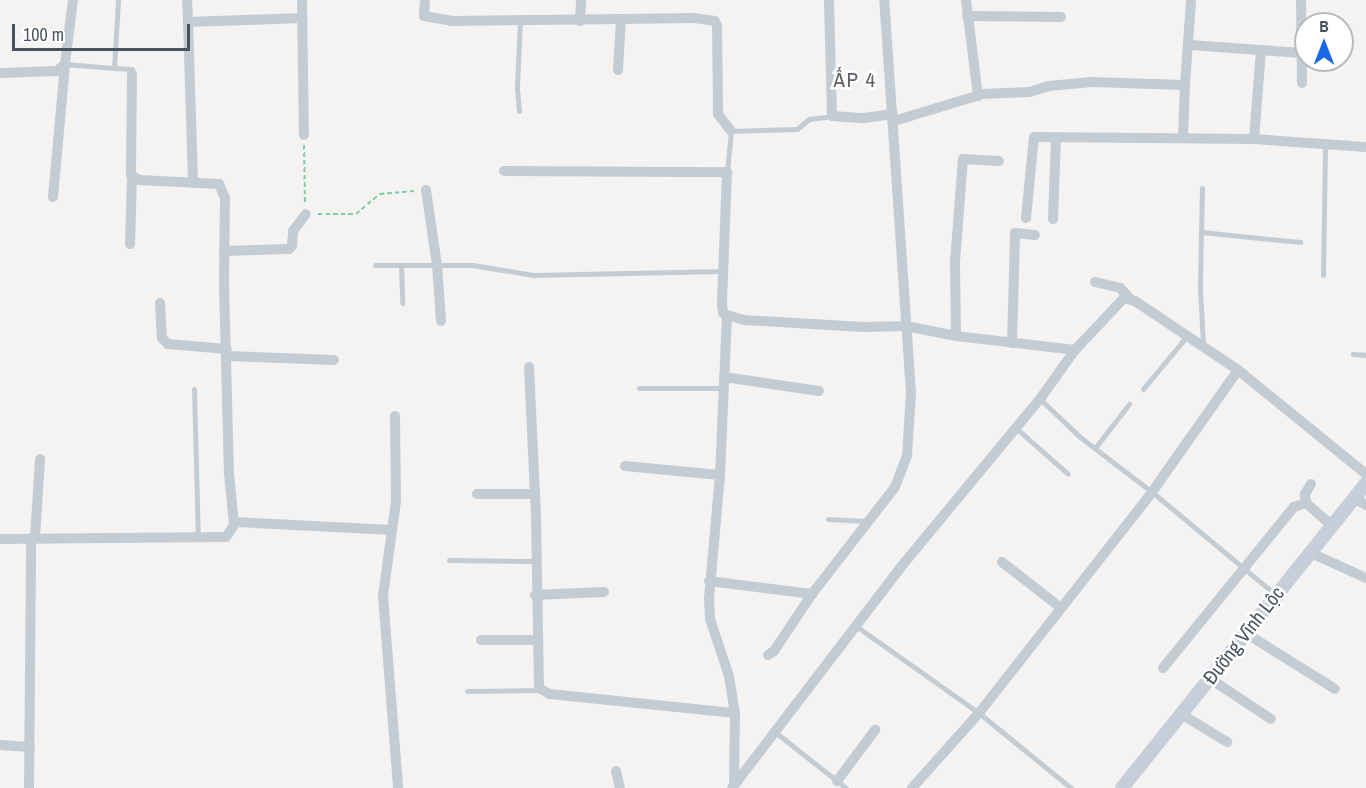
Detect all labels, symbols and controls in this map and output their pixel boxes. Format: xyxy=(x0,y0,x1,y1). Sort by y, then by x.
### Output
scale bar xyxy=(15,12,194,50)
north arrow xyxy=(1294,12,1354,72)
text: B xyxy=(1319,15,1329,37)
text: 100 m xyxy=(23,22,64,47)
district label: ẤP 4 xyxy=(833,67,877,93)
street label: Đường Vĩnh Lộc xyxy=(1197,581,1289,689)

